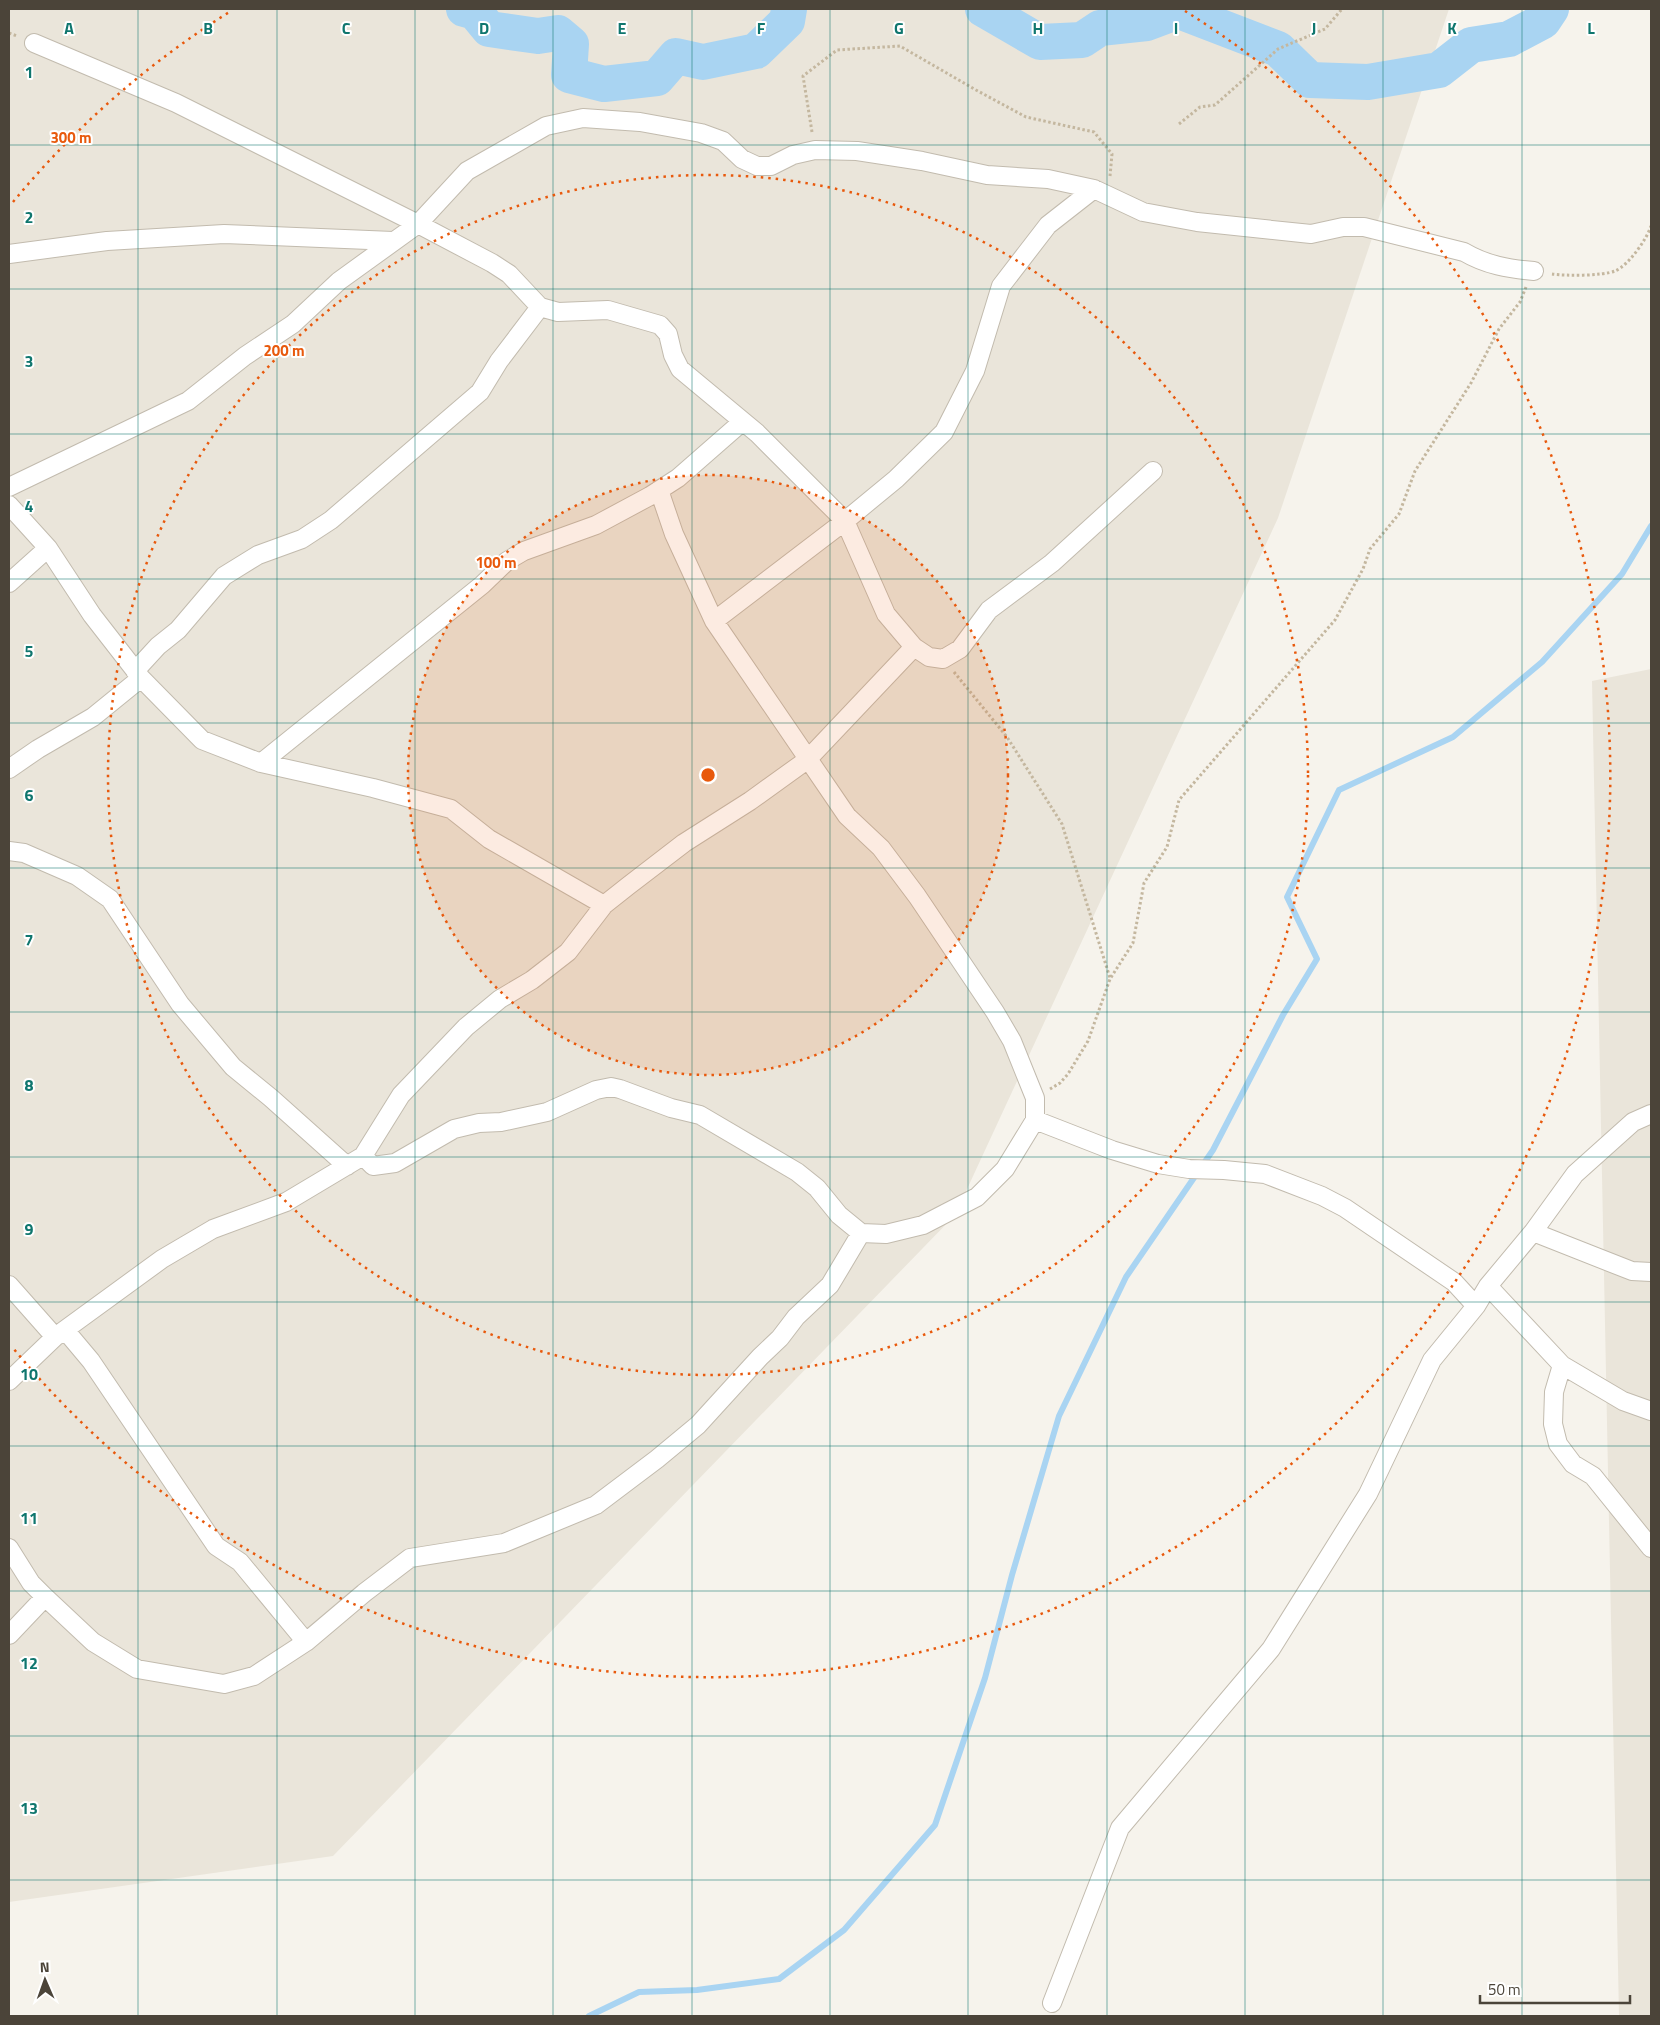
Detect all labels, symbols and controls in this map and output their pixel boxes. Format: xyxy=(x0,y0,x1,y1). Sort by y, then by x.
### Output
text: A xyxy=(64,16,74,40)
text: B xyxy=(203,16,213,40)
text: C xyxy=(342,16,351,40)
text: D xyxy=(479,16,489,40)
text: E xyxy=(618,16,627,40)
text: F xyxy=(757,16,766,40)
text: G xyxy=(894,16,904,40)
text: H xyxy=(1033,16,1043,40)
text: I xyxy=(1174,16,1178,40)
text: J xyxy=(1312,16,1316,40)
text: K xyxy=(1447,16,1457,40)
text: L xyxy=(1587,16,1595,40)
text: 1 xyxy=(25,60,33,84)
text: 300 m xyxy=(50,126,92,149)
text: 2 xyxy=(25,205,33,229)
text: 200 m xyxy=(263,339,305,362)
text: 3 xyxy=(25,349,33,373)
text: 4 xyxy=(25,494,34,518)
text: 100 m xyxy=(475,551,517,574)
text: 5 xyxy=(25,639,34,663)
centre of rings xyxy=(699,766,717,784)
text: 6 xyxy=(25,783,34,807)
text: 7 xyxy=(25,928,33,952)
text: 8 xyxy=(25,1073,34,1097)
text: 9 xyxy=(25,1217,34,1241)
text: 10 xyxy=(20,1362,38,1386)
text: 11 xyxy=(20,1506,38,1530)
text: 12 xyxy=(20,1651,38,1675)
text: 13 xyxy=(20,1796,38,1820)
north arrow xyxy=(20,1955,70,2005)
text: N xyxy=(39,1956,50,1977)
scale bar xyxy=(1480,1972,1630,2004)
text: 50 m xyxy=(1488,1978,1521,2001)

